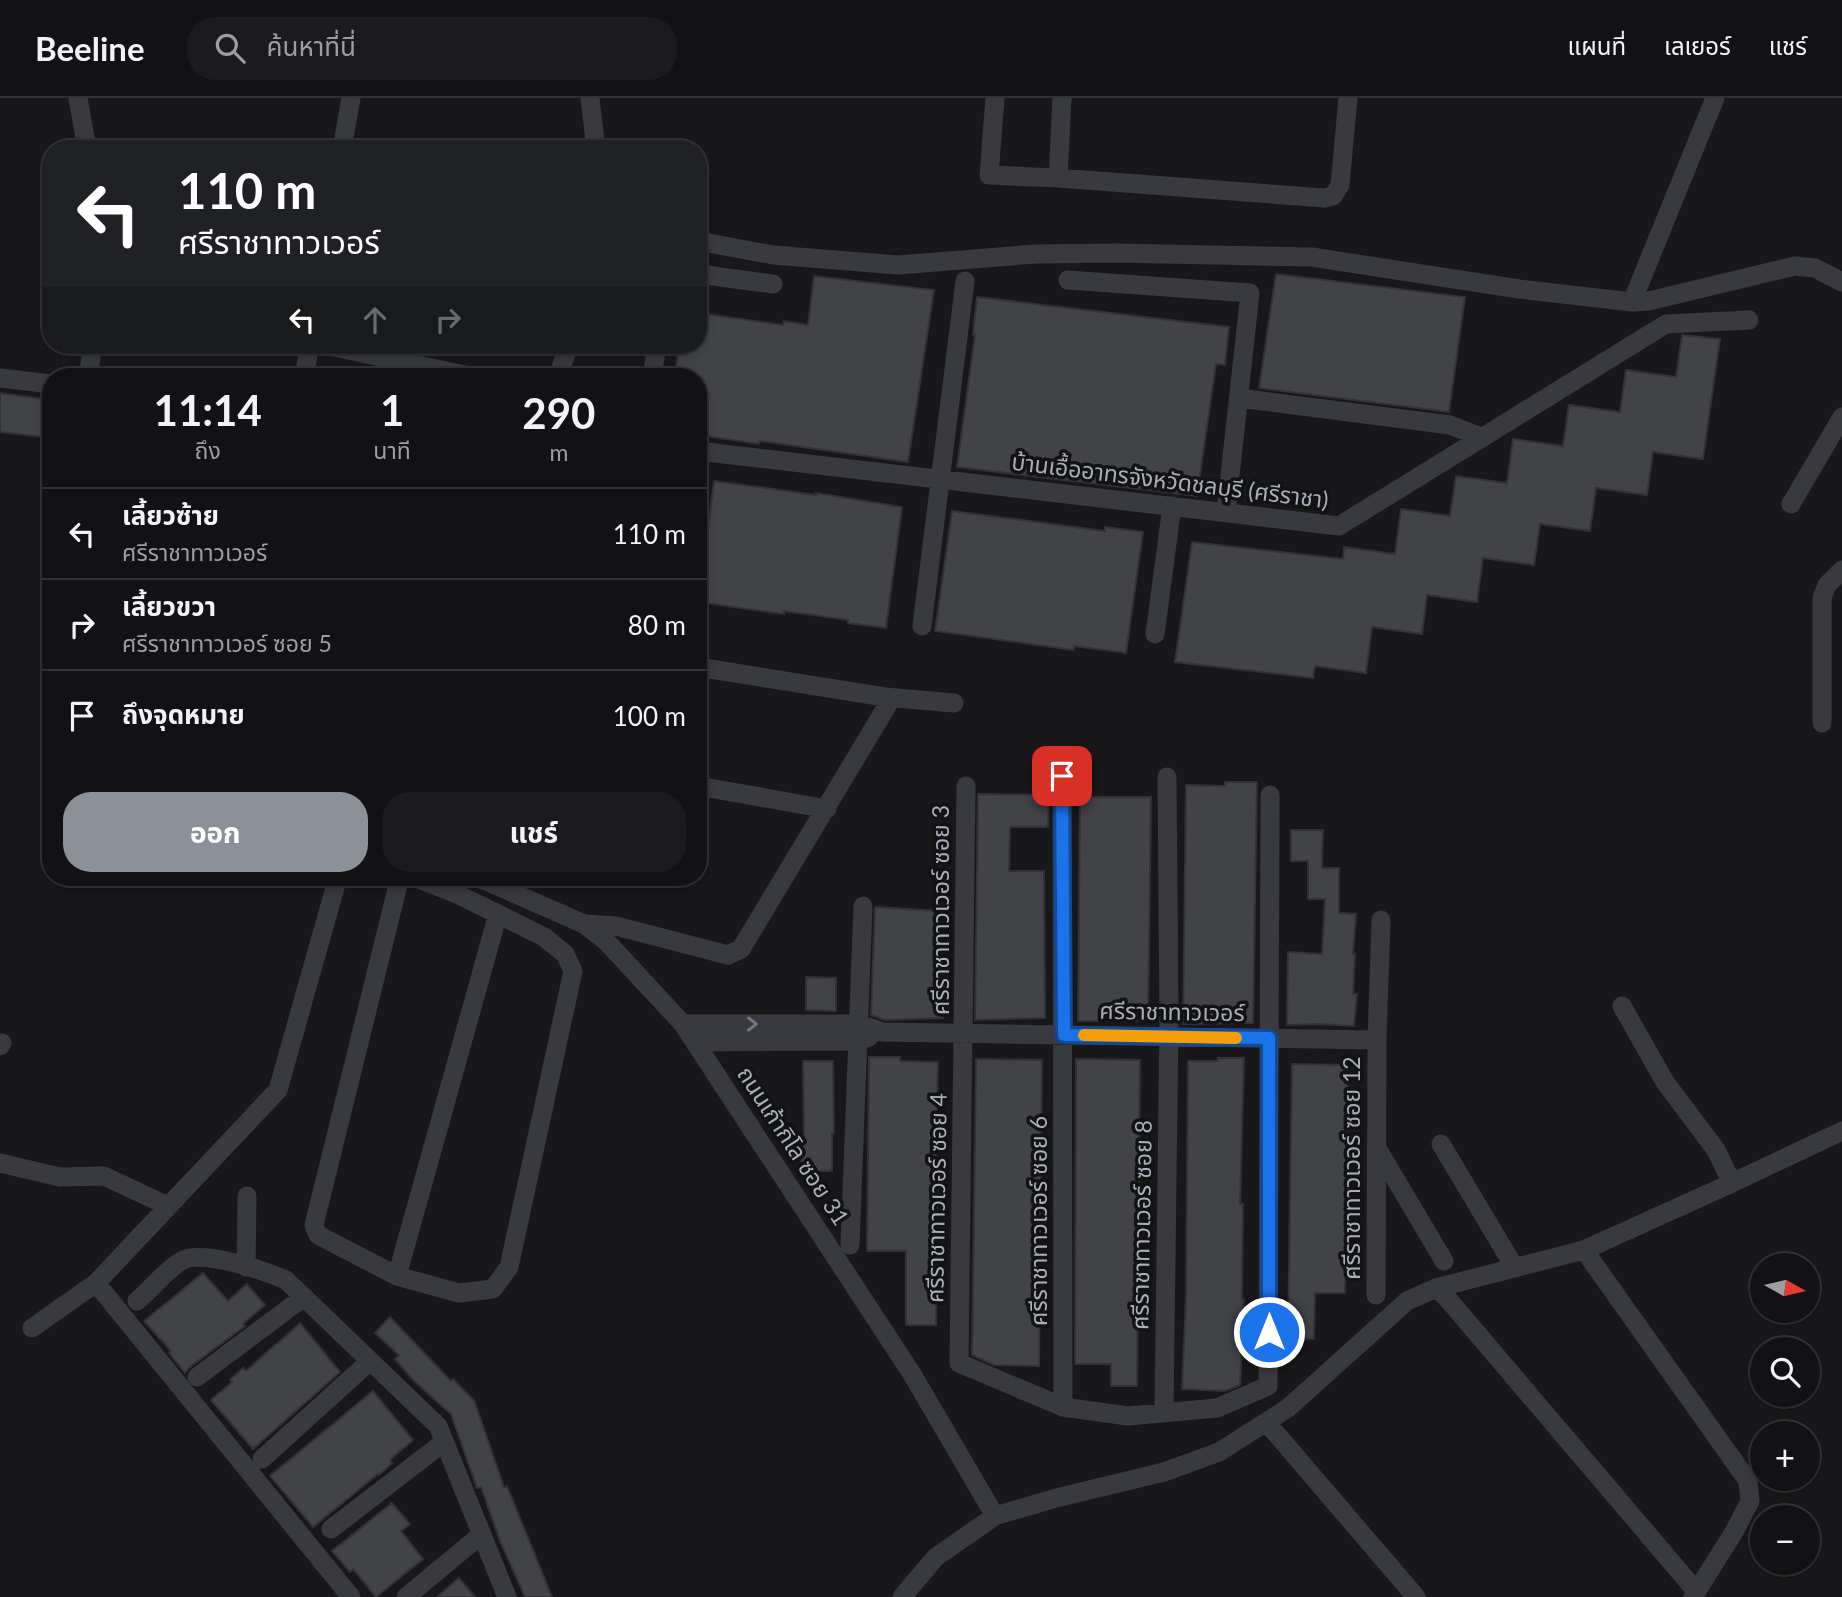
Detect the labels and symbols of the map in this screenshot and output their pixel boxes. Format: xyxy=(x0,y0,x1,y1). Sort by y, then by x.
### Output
street label: บ้านเอื้ออาทรจังหวัดชลบุรี (ศรีราชา) xyxy=(1010,446,1330,514)
pin xyxy=(1032,746,1092,806)
street label: ศรีราชาทาวเวอร์ ซอย 3 xyxy=(926,805,954,1015)
street label: ศรีราชาทาวเวอร์ xyxy=(1099,996,1246,1026)
one-way arrow xyxy=(747,1016,757,1032)
street label: ศรีราชาทาวเวอร์ ซอย 12 xyxy=(1337,1056,1365,1280)
street label: ถนนเก้ากิโล ซอย 31 xyxy=(732,1061,856,1230)
street label: ศรีราชาทาวเวอร์ ซอย 4 xyxy=(920,1093,952,1303)
street label: ศรีราชาทาวเวอร์ ซอย 6 xyxy=(1024,1116,1052,1326)
street label: ศรีราชาทาวเวอร์ ซอย 8 xyxy=(1125,1120,1157,1330)
north arrow xyxy=(1750,1253,1820,1323)
position arrow xyxy=(1232,1295,1306,1369)

